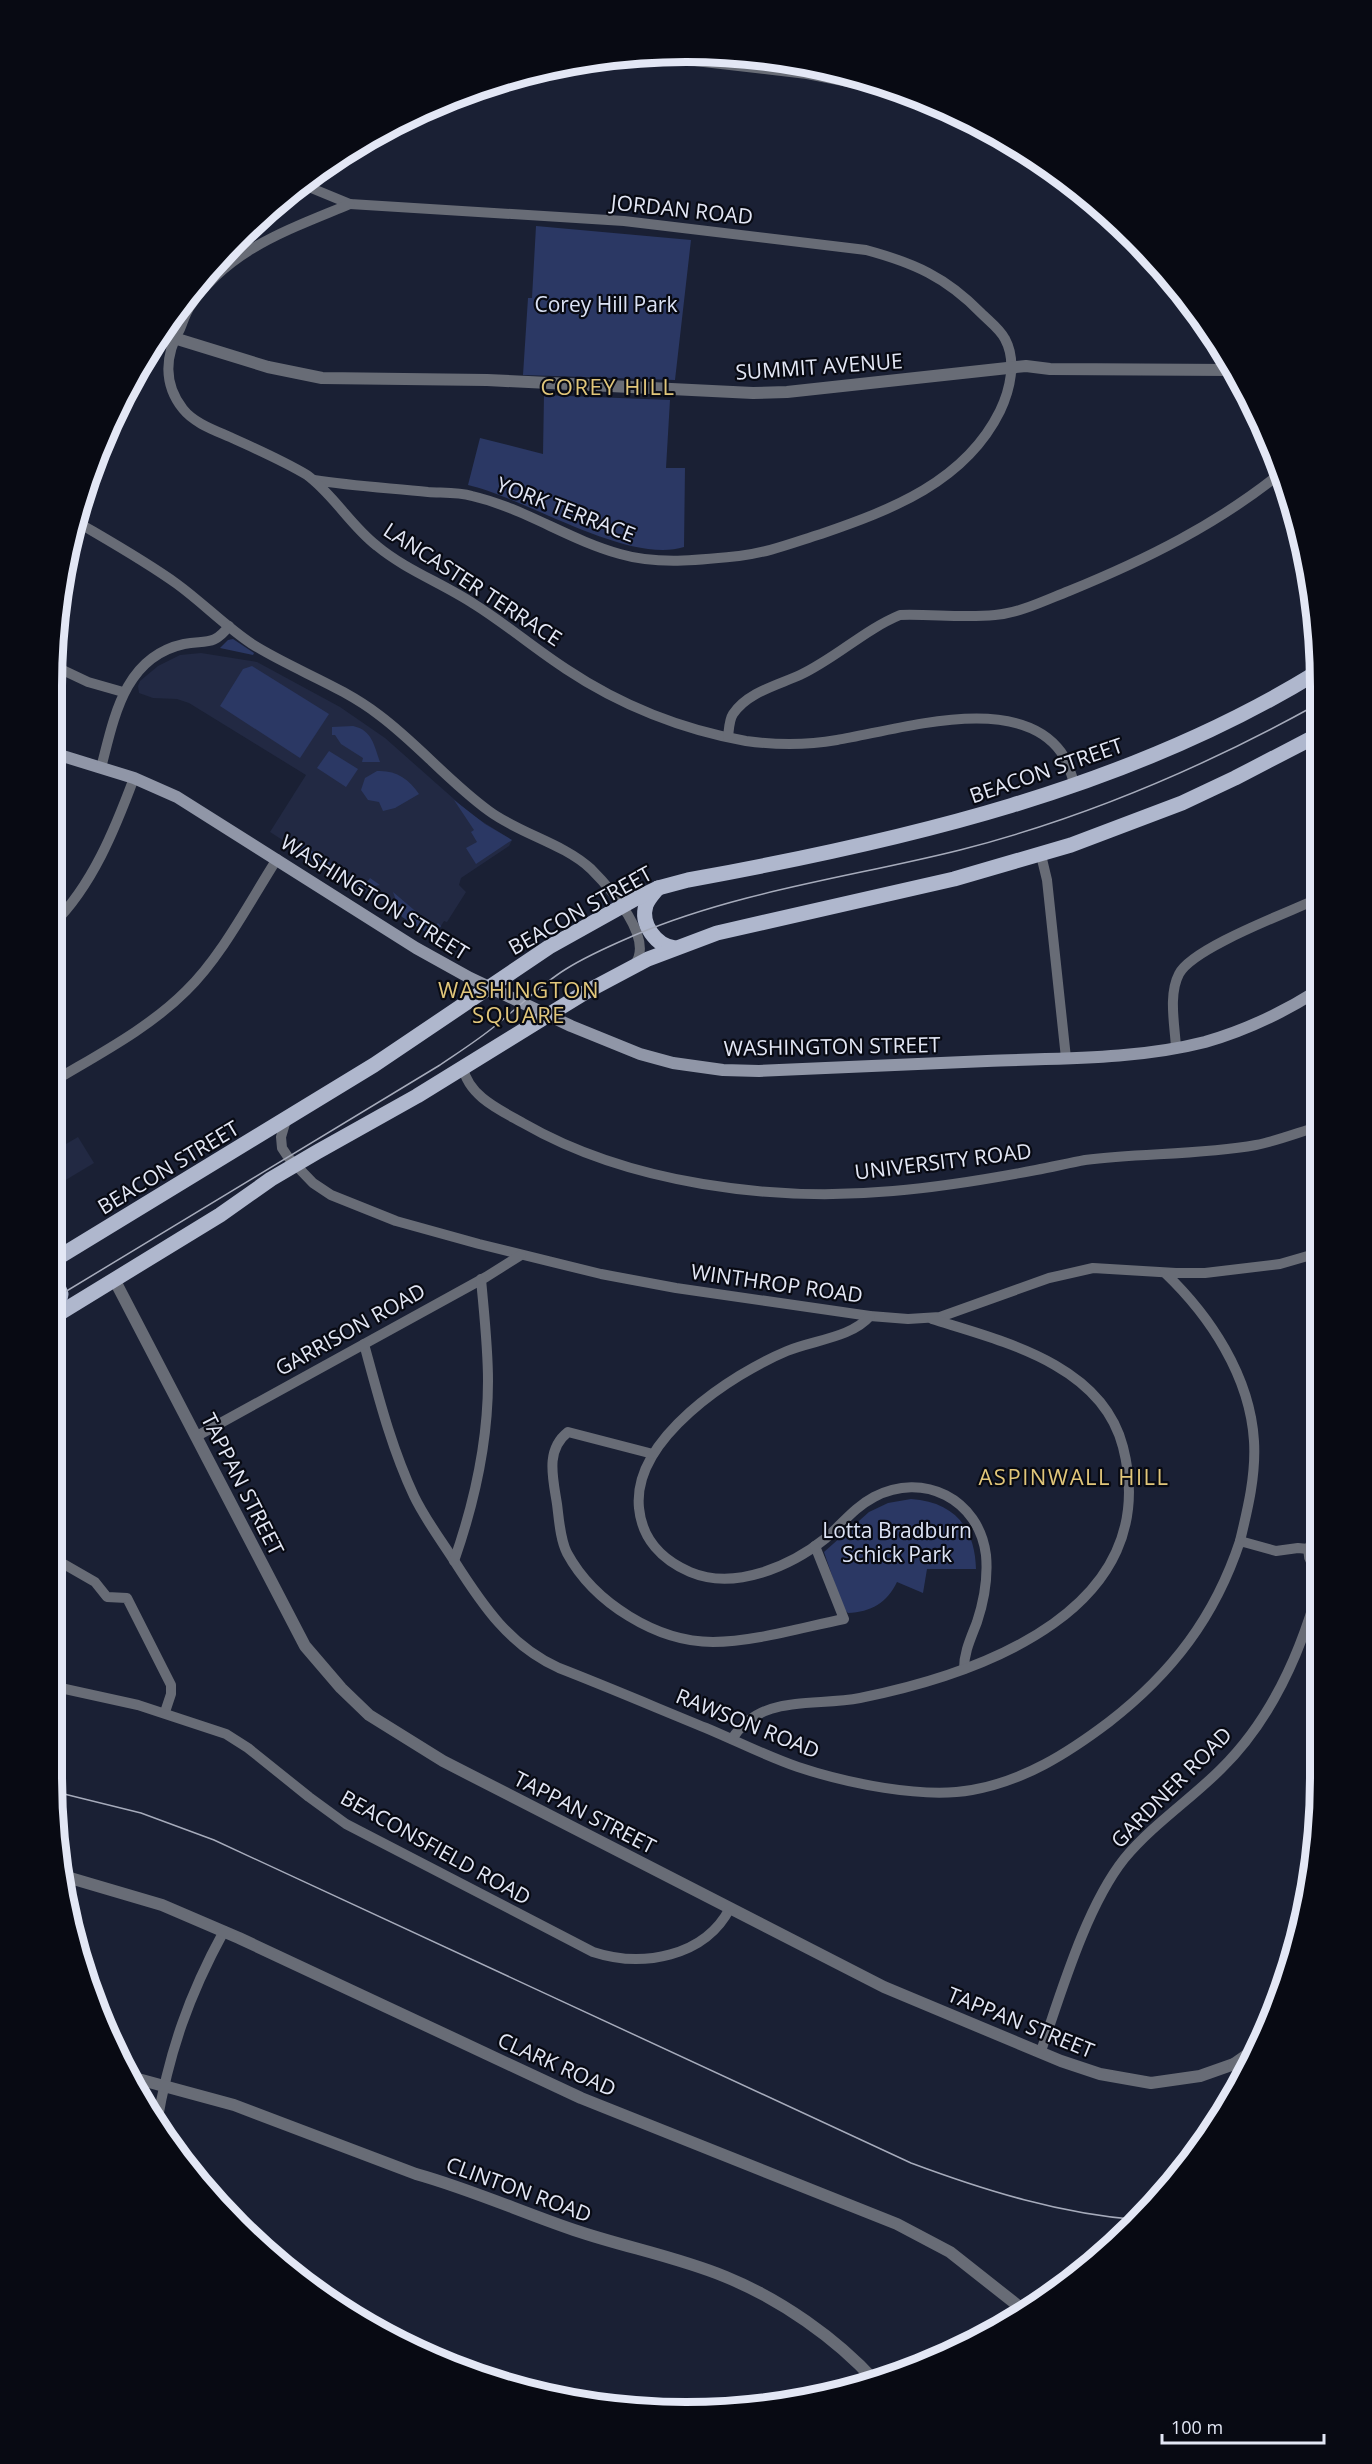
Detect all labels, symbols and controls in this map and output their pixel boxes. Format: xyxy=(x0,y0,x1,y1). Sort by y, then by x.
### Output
street label: JORDAN ROAD xyxy=(608,187,754,230)
park label: Corey Hill Park xyxy=(535,290,677,318)
street label: SUMMIT AVENUE xyxy=(734,346,904,386)
district label: COREY HILL xyxy=(540,371,676,401)
street label: YORK TERRACE xyxy=(493,470,639,548)
street label: LANCASTER TERRACE xyxy=(379,516,567,652)
street label: BEACON STREET xyxy=(966,731,1127,809)
street label: WASHINGTON STREET xyxy=(276,828,475,967)
street label: BEACON STREET xyxy=(503,859,657,961)
district label: WASHINGTON SQUARE xyxy=(438,974,600,1029)
street label: WASHINGTON STREET xyxy=(723,1030,941,1062)
street label: BEACON STREET xyxy=(92,1114,244,1220)
street label: UNIVERSITY ROAD xyxy=(853,1136,1033,1186)
street label: WINTHROP ROAD xyxy=(689,1257,865,1309)
street label: GARRISON ROAD xyxy=(270,1276,430,1382)
street label: TAPPAN STREET xyxy=(195,1408,291,1560)
district label: ASPINWALL HILL xyxy=(978,1461,1170,1491)
park label: Lotta Bradburn Schick Park xyxy=(822,1516,972,1568)
street label: RAWSON ROAD xyxy=(672,1681,824,1765)
street label: GARDNER ROAD xyxy=(1104,1720,1238,1854)
street label: TAPPAN STREET xyxy=(509,1764,661,1860)
street label: BEACONSFIELD ROAD xyxy=(336,1783,536,1911)
street label: TAPPAN STREET xyxy=(944,1980,1099,2064)
street label: CLARK ROAD xyxy=(493,2025,621,2103)
street label: CLINTON ROAD xyxy=(442,2150,596,2228)
scale bar xyxy=(1162,2407,1324,2445)
text: 100 m xyxy=(1171,2415,1223,2439)

